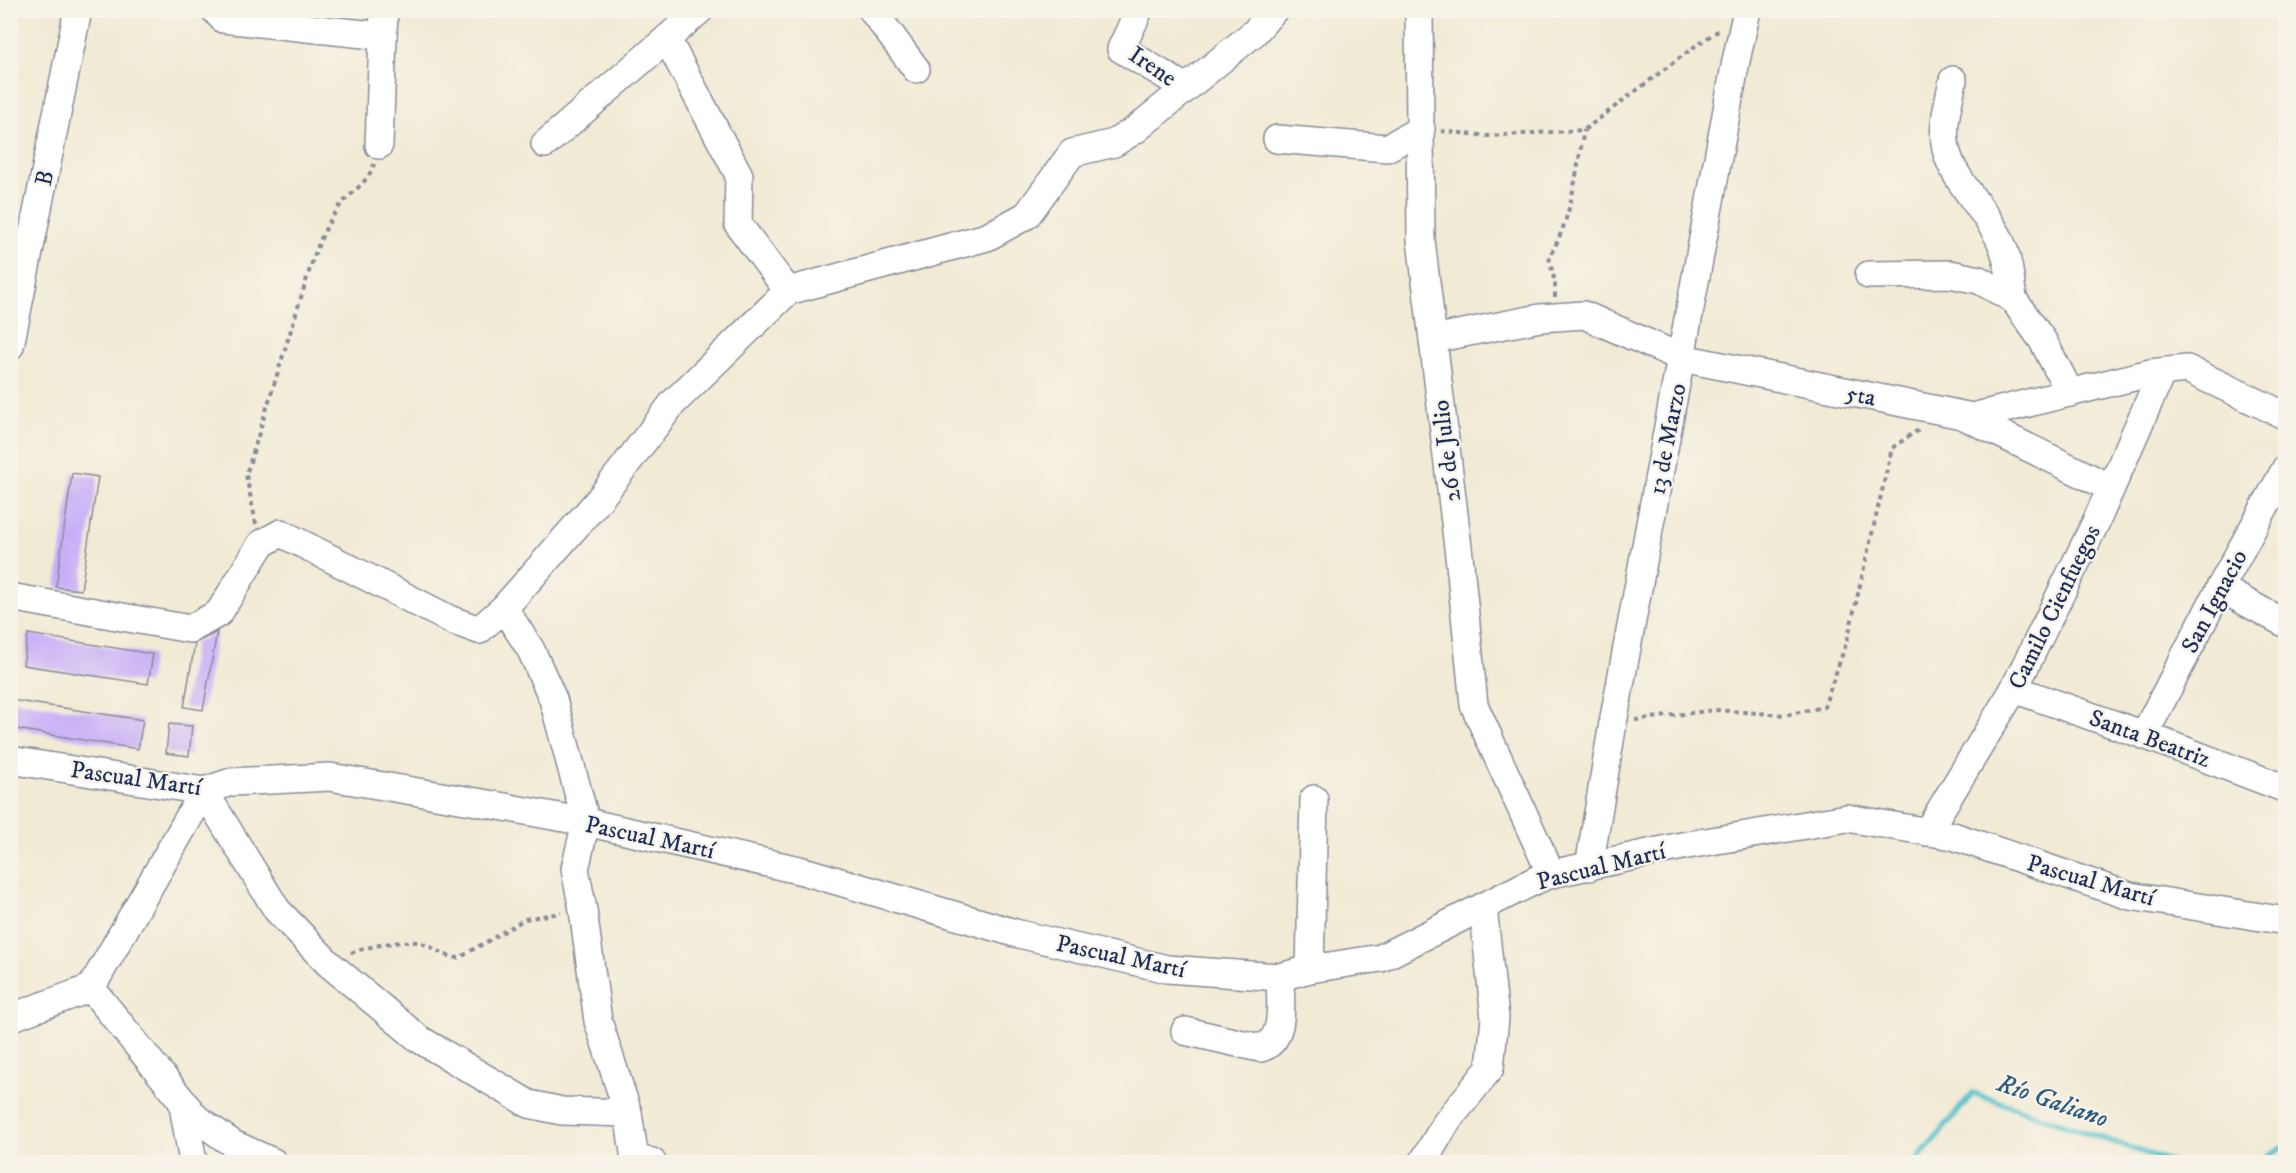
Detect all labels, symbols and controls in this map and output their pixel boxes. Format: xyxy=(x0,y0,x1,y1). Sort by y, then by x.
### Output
street label: Irene xyxy=(1123,40,1182,94)
street label: B xyxy=(29,168,61,189)
street label: 5ta xyxy=(1843,378,1879,414)
street label: 13 de Marzo xyxy=(1642,381,1693,498)
street label: 26 de Julio xyxy=(1426,398,1468,503)
street label: Camilo Cienfuegos xyxy=(2002,520,2108,695)
street label: San Ignacio xyxy=(2175,545,2255,658)
street label: Santa Beatriz xyxy=(2085,703,2215,775)
street label: Pascual Martí xyxy=(69,755,205,803)
street label: Pascual Martí xyxy=(582,810,719,867)
street label: Pascual Martí xyxy=(1534,836,1670,897)
street label: Pascual Martí xyxy=(2023,848,2160,914)
street label: Pascual Martí xyxy=(1053,929,1190,986)
water label: Río Galiano xyxy=(1992,1067,2112,1136)

